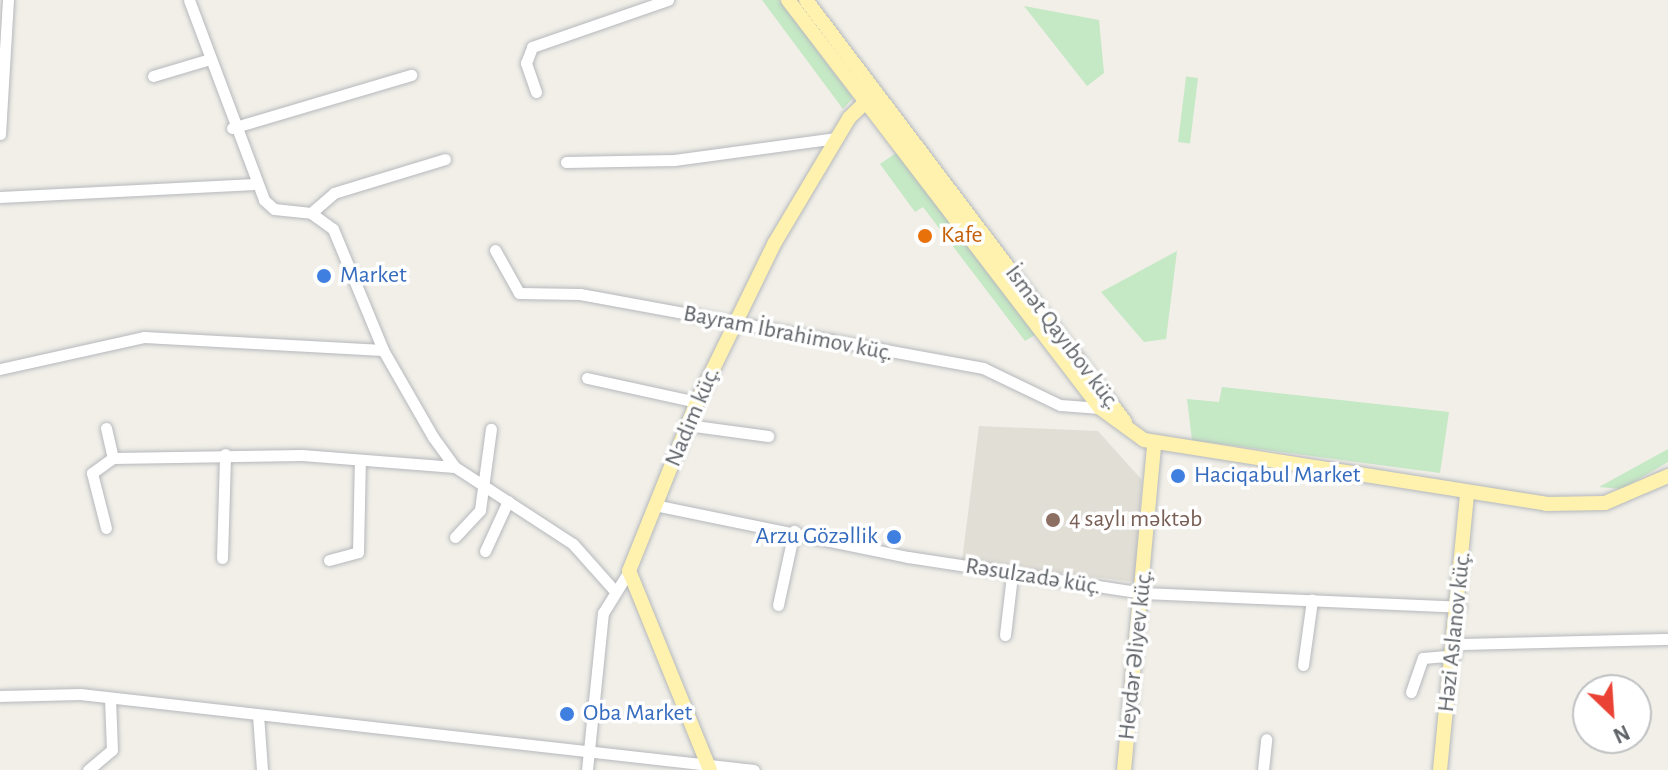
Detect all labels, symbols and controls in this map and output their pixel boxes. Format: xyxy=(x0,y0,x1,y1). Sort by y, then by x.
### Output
place label: Kafe xyxy=(941,222,983,250)
marker: Kafe xyxy=(916,227,934,245)
street label: İsmət Qayıbov küç. xyxy=(998,260,1126,416)
place label: Market xyxy=(340,262,407,290)
marker: Market xyxy=(315,267,333,285)
street label: Bayram İbrahimov küç. xyxy=(681,300,895,368)
street label: Nadim küç. xyxy=(659,363,727,471)
place label: Haciqabul Market xyxy=(1194,462,1360,490)
marker: Haciqabul Market xyxy=(1169,467,1187,485)
place label: 4 saylı məktəb xyxy=(1069,506,1202,534)
marker: 4 saylı məktəb xyxy=(1044,511,1062,529)
place label: Arzu Gözəllik xyxy=(756,523,878,551)
marker: Arzu Gözəllik xyxy=(885,528,903,546)
street label: Həzi Aslanov küç. xyxy=(1432,550,1478,714)
street label: Rəsulzadə küç. xyxy=(963,552,1103,602)
street label: Heydər Əliyev küç. xyxy=(1113,569,1159,741)
north arrow xyxy=(1572,674,1652,754)
place label: Oba Market xyxy=(583,700,692,728)
marker: Oba Market xyxy=(558,705,576,723)
text: N xyxy=(1610,721,1633,747)

